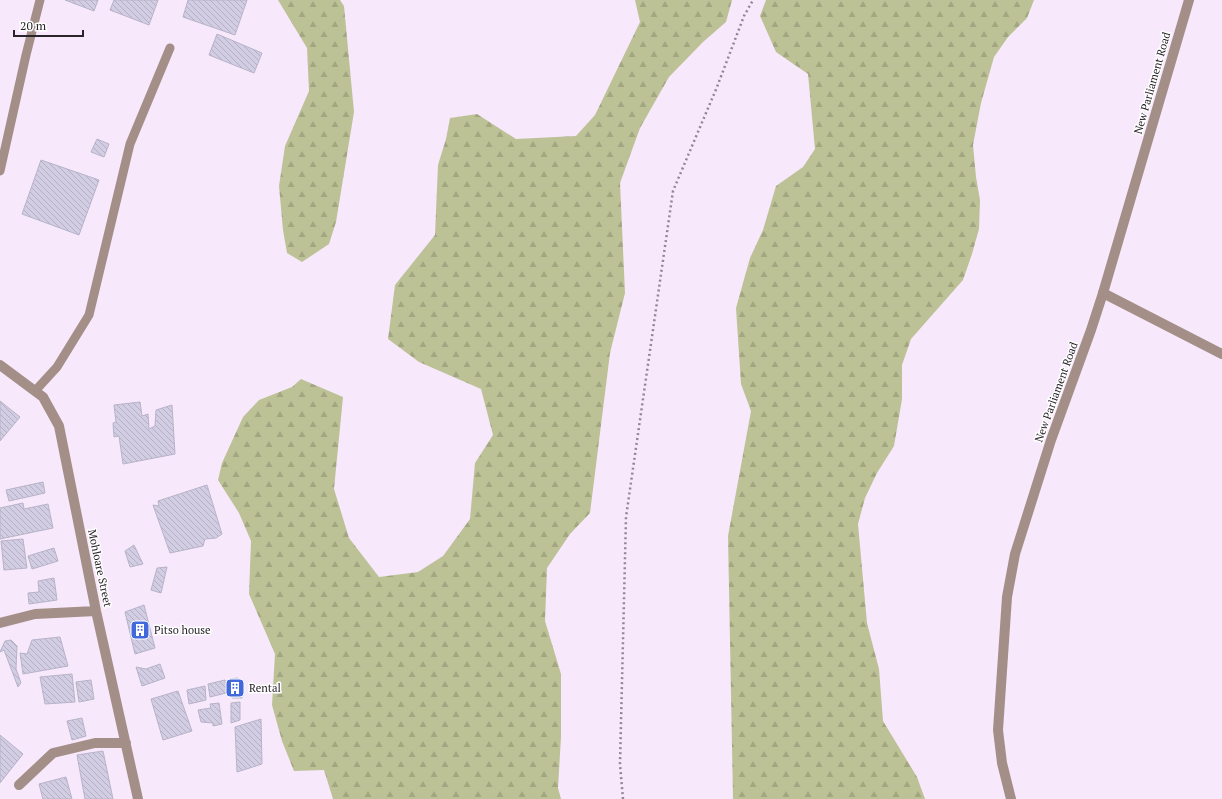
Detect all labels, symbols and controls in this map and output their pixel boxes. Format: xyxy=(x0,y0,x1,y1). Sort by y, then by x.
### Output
scale bar xyxy=(14,12,83,38)
text: 20 m xyxy=(20,18,47,33)
street label: New Parliament Road xyxy=(1131,30,1173,136)
street label: New Parliament Road xyxy=(1031,340,1081,444)
street label: Mohloare Street xyxy=(85,528,115,608)
building icon: Pitso house xyxy=(129,619,151,641)
place label: Pitso house xyxy=(154,623,211,637)
building icon: Rental xyxy=(224,677,246,699)
place label: Rental xyxy=(249,681,281,695)

